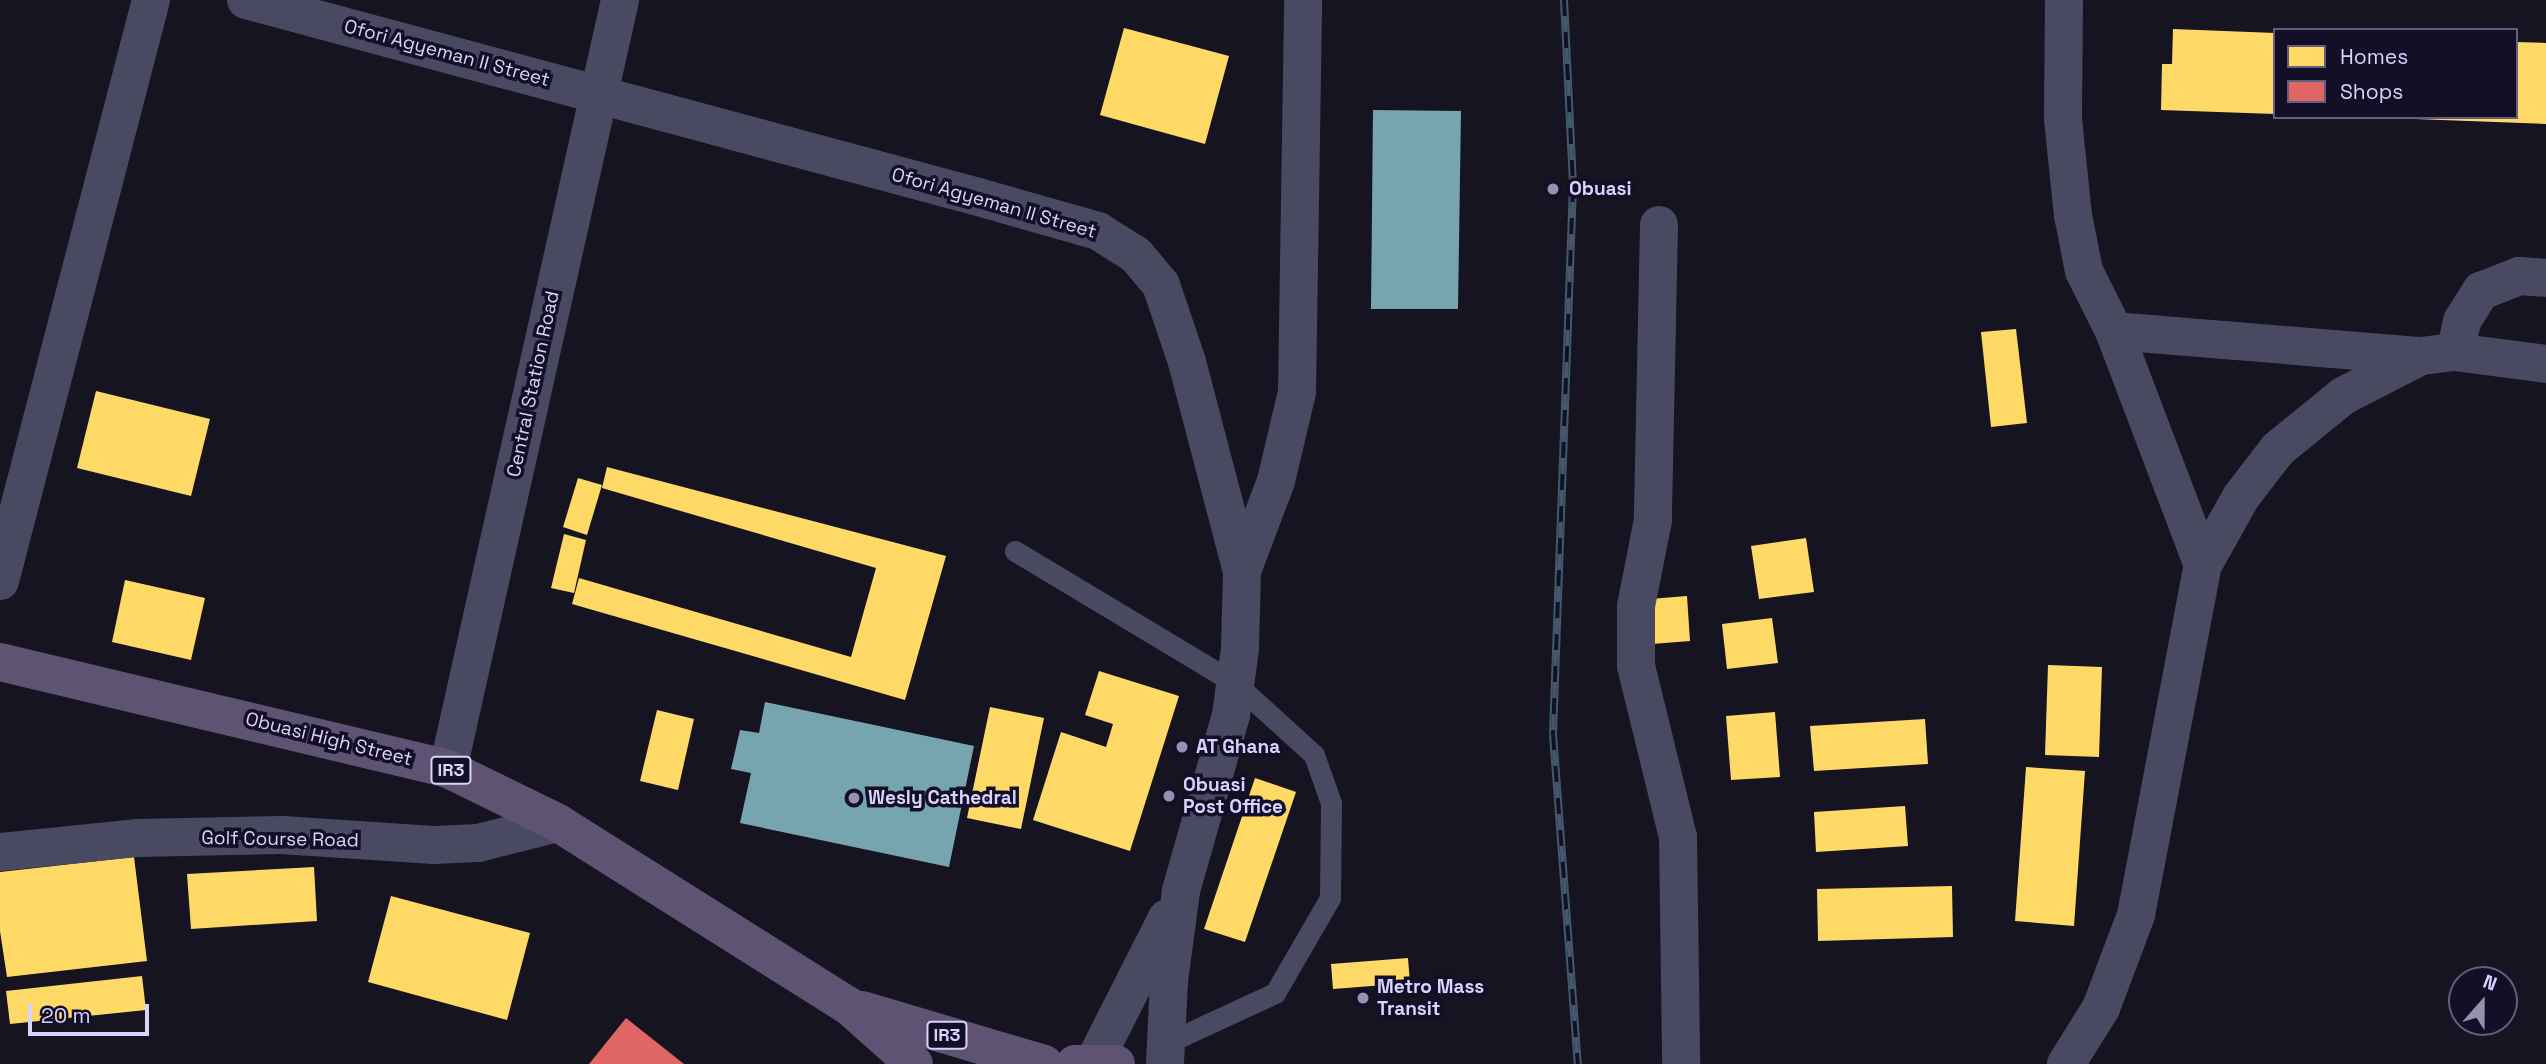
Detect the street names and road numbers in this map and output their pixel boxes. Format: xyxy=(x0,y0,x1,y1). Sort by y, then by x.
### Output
street label: Ofori Agyeman II Street xyxy=(342,15,552,91)
street label: Ofori Agyeman II Street xyxy=(889,163,1099,243)
street label: Central Station Road xyxy=(502,289,564,479)
street label: Obuasi High Street xyxy=(243,707,415,771)
road number: IR3 xyxy=(430,756,472,784)
street label: Golf Course Road xyxy=(201,826,359,852)
road number: IR3 xyxy=(926,1020,968,1050)

